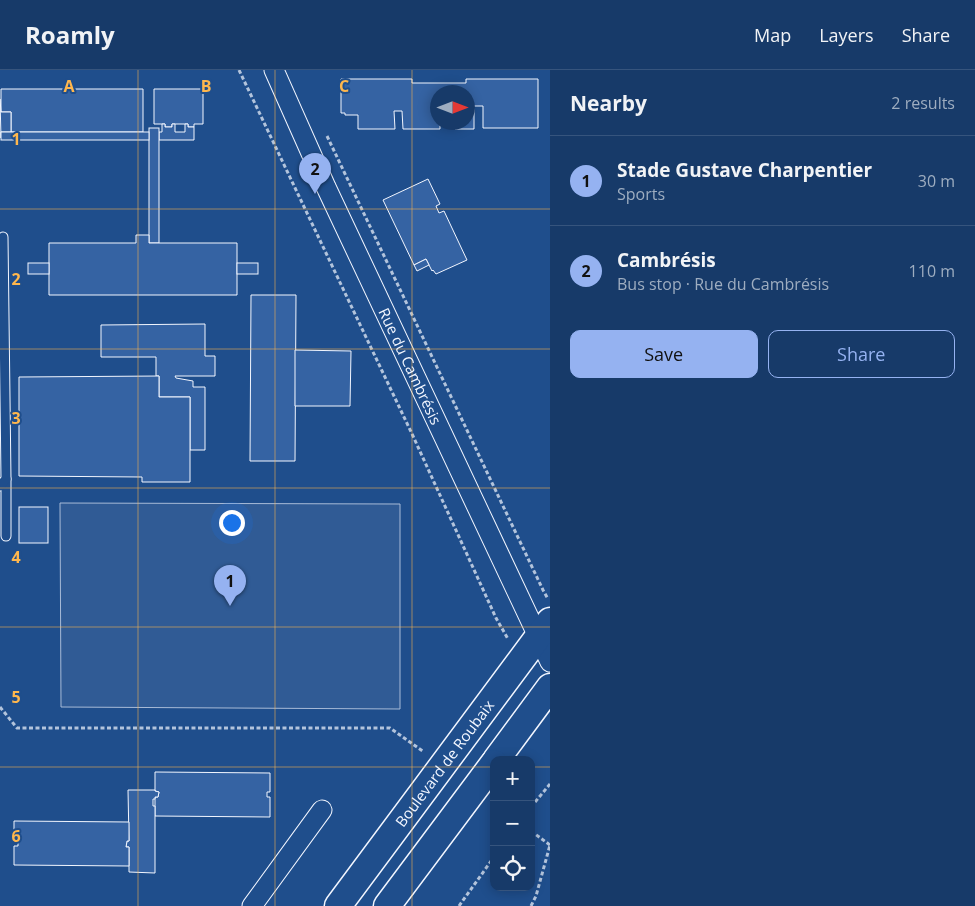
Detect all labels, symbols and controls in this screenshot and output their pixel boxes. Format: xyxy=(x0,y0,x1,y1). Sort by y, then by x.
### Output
text: Roamly xyxy=(25,18,115,51)
text: Map xyxy=(754,23,791,47)
text: Layers xyxy=(819,23,874,47)
text: Share xyxy=(902,23,950,47)
text: A xyxy=(63,75,75,97)
text: B xyxy=(201,75,211,97)
text: C xyxy=(339,75,349,97)
north arrow xyxy=(430,85,475,130)
text: Nearby xyxy=(570,89,647,117)
text: 2 results xyxy=(891,92,955,114)
text: 1 xyxy=(11,128,21,150)
pin: 2 xyxy=(299,153,331,194)
text: Stade Gustave Charpentier xyxy=(617,157,872,183)
text: 1 xyxy=(581,170,591,192)
text: 30 m xyxy=(918,170,955,192)
text: Sports xyxy=(617,183,665,205)
text: Cambrésis xyxy=(617,247,716,273)
text: 2 xyxy=(581,260,591,282)
text: 110 m xyxy=(909,260,955,282)
text: 2 xyxy=(11,268,21,290)
text: Bus stop · Rue du Cambrésis xyxy=(617,273,829,295)
street label: Rue du Cambrésis xyxy=(374,305,446,428)
button: Save xyxy=(570,330,758,378)
button: Share xyxy=(768,330,955,378)
text: 3 xyxy=(11,407,21,429)
your location xyxy=(219,510,245,536)
text: 4 xyxy=(11,546,21,568)
pin: 1 xyxy=(214,565,246,606)
text: 5 xyxy=(11,686,21,708)
street label: Boulevard de Roubaix xyxy=(390,696,498,831)
map controls xyxy=(490,756,535,891)
button: + xyxy=(490,756,535,801)
button: − xyxy=(490,801,535,846)
text: 6 xyxy=(11,825,21,847)
button: locate xyxy=(490,846,535,891)

